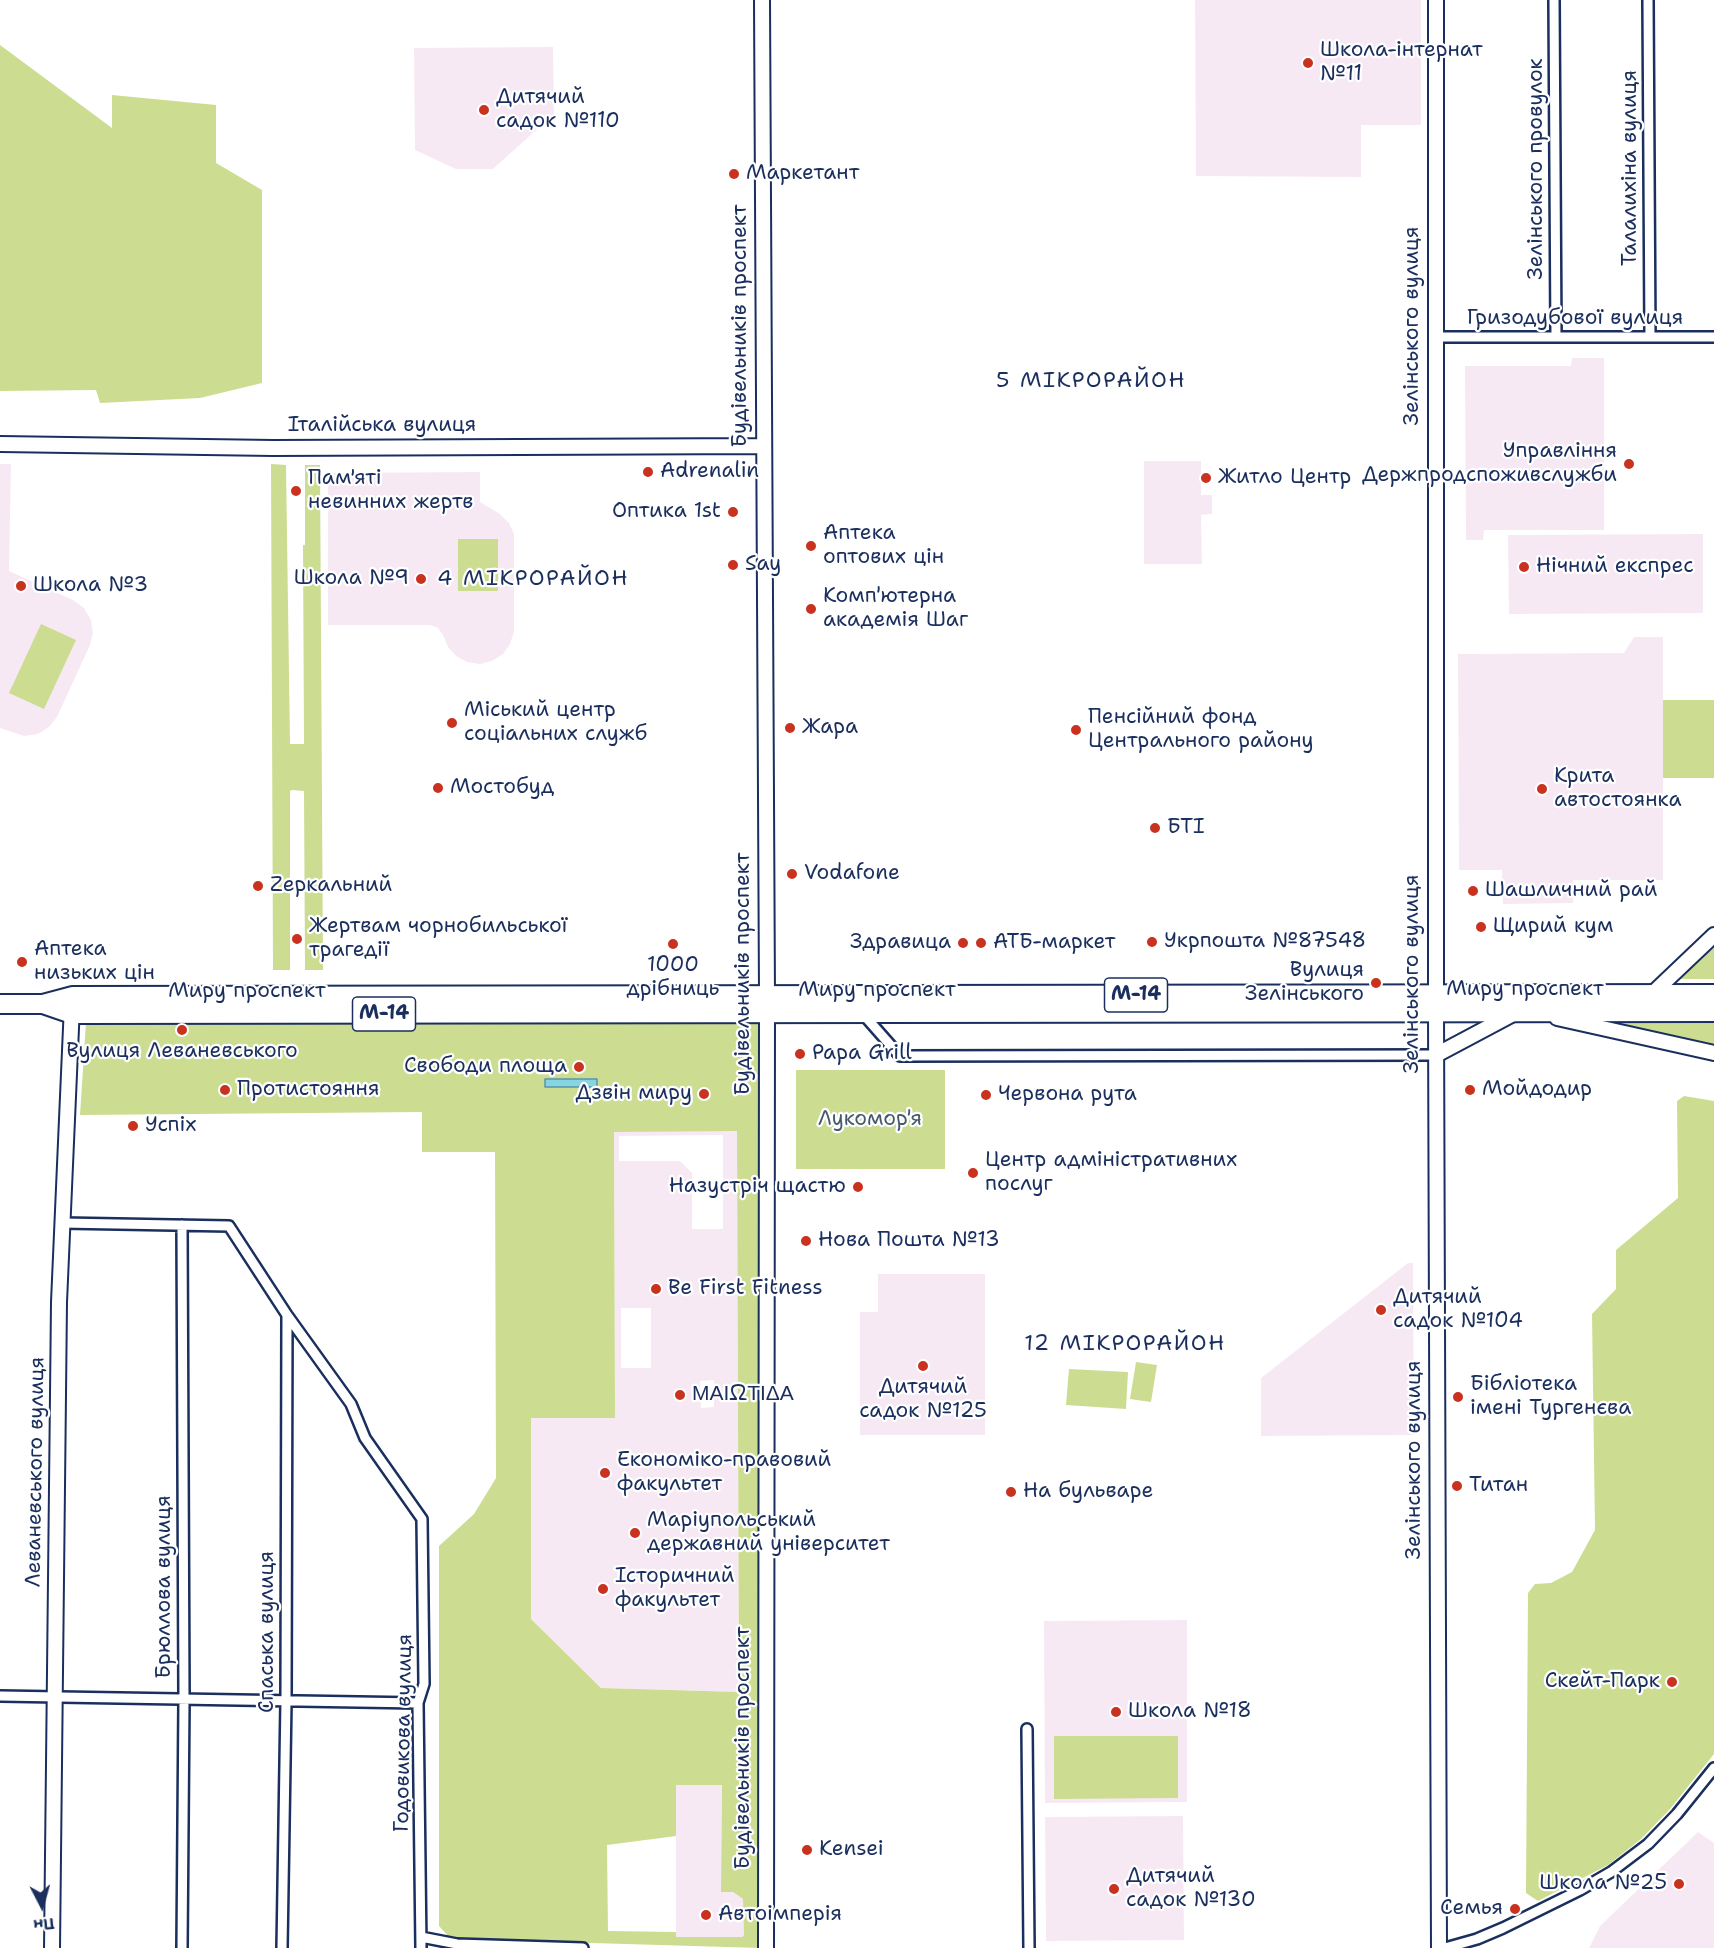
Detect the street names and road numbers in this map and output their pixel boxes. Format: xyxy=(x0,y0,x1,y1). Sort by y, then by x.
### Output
street label: Зелінського провулок xyxy=(1524,58,1550,280)
street label: Талалихіна вулиця xyxy=(1618,70,1644,266)
street label: Будівельників проспект xyxy=(728,204,754,448)
street label: Зелінського вулиця xyxy=(1400,226,1426,426)
street label: Гризодубової вулиця xyxy=(1467,306,1683,332)
street label: Італійська вулиця xyxy=(288,413,476,439)
street label: Будівельників проспект xyxy=(731,852,757,1096)
street label: Зелінського вулиця xyxy=(1400,874,1426,1074)
street label: Миру проспект xyxy=(1446,977,1604,1003)
street label: Миру проспект xyxy=(798,978,956,1004)
road number: М-14 xyxy=(1104,978,1168,1012)
street label: Миру проспект xyxy=(168,979,326,1005)
road number: М-14 xyxy=(352,997,416,1031)
street label: Леваневського вулиця xyxy=(21,1357,51,1587)
street label: Зелінського вулиця xyxy=(1402,1360,1428,1560)
street label: Брюллова вулиця xyxy=(152,1495,178,1679)
street label: Спаська вулиця xyxy=(255,1551,281,1713)
street label: Будівельників проспект xyxy=(731,1626,757,1870)
street label: Годовикова вулиця xyxy=(390,1634,418,1832)

